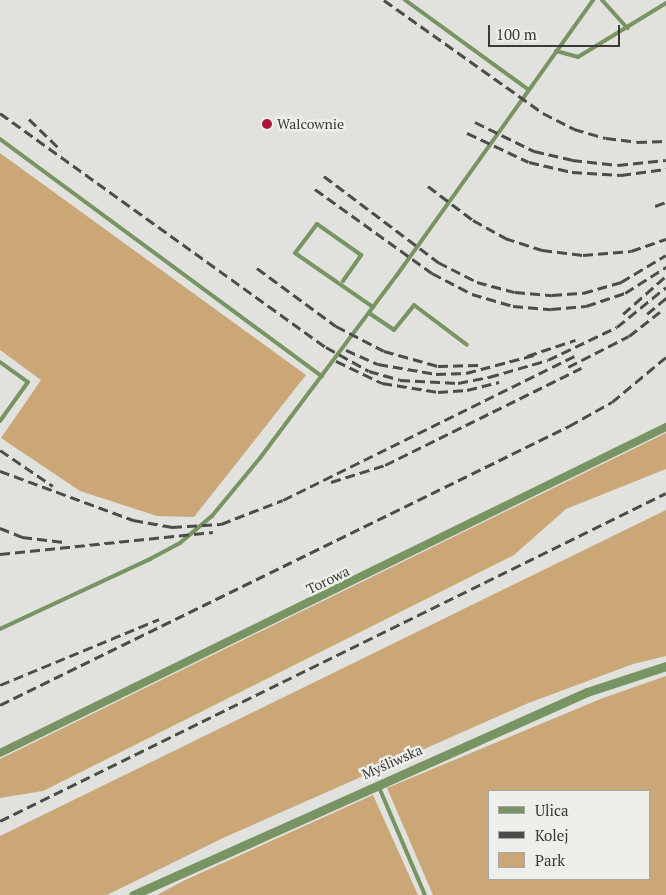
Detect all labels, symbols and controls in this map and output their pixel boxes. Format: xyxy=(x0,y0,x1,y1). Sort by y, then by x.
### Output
scale bar xyxy=(491,15,624,47)
text: 100 m xyxy=(496,24,537,44)
place label: Walcownie xyxy=(277,116,344,132)
marker: Walcownie xyxy=(261,118,273,130)
street label: Torowa xyxy=(304,562,352,598)
street label: Myśliwska xyxy=(359,741,425,783)
legend xyxy=(488,790,651,880)
text: Ulica xyxy=(535,800,569,820)
text: Kolej xyxy=(535,825,569,845)
text: Park xyxy=(535,850,565,870)

